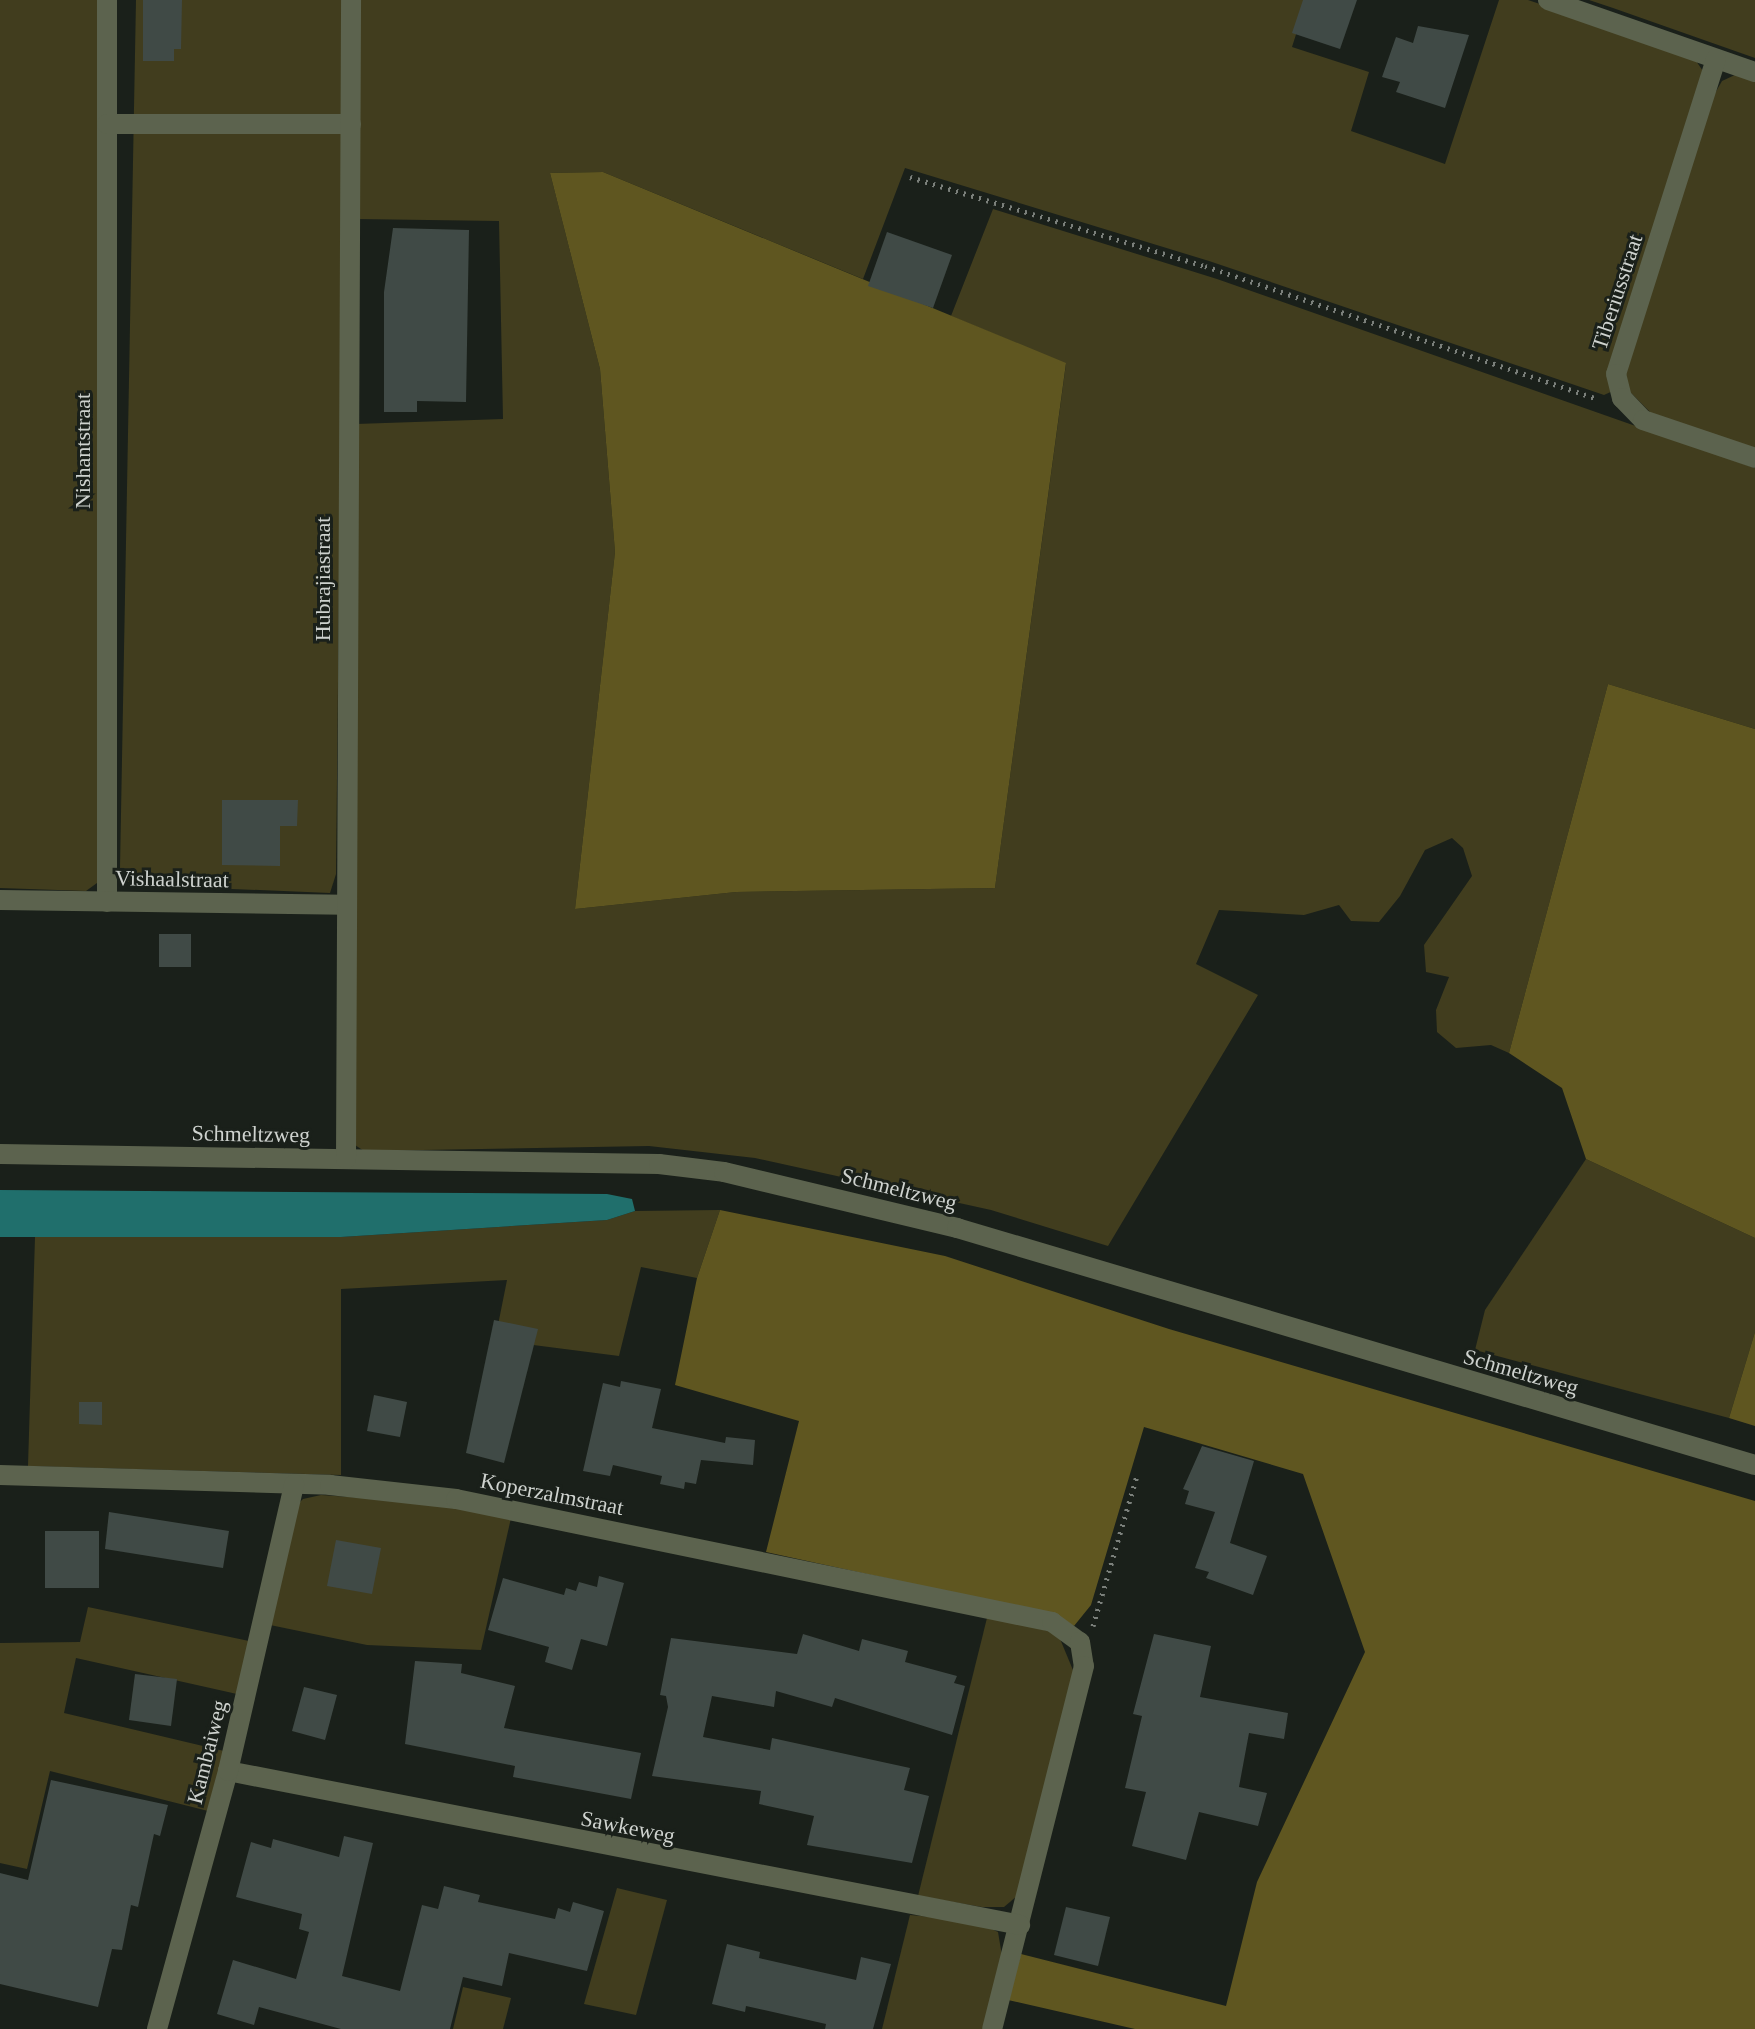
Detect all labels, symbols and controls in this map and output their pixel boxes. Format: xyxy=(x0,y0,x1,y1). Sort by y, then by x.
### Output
street label: Tiberiusstraat xyxy=(1586,231,1648,353)
street label: Nishantstraat xyxy=(70,393,96,509)
street label: Hubrajiastraat xyxy=(310,517,336,641)
street label: Vishaalstraat xyxy=(115,865,229,893)
street label: Schmeltzweg xyxy=(192,1120,310,1148)
street label: Schmeltzweg xyxy=(838,1162,960,1216)
street label: Schmeltzweg xyxy=(1460,1343,1582,1401)
street label: Koperzalmstraat xyxy=(478,1467,626,1521)
street label: Kambaiweg xyxy=(181,1697,233,1807)
street label: Sawkeweg xyxy=(579,1805,677,1849)

